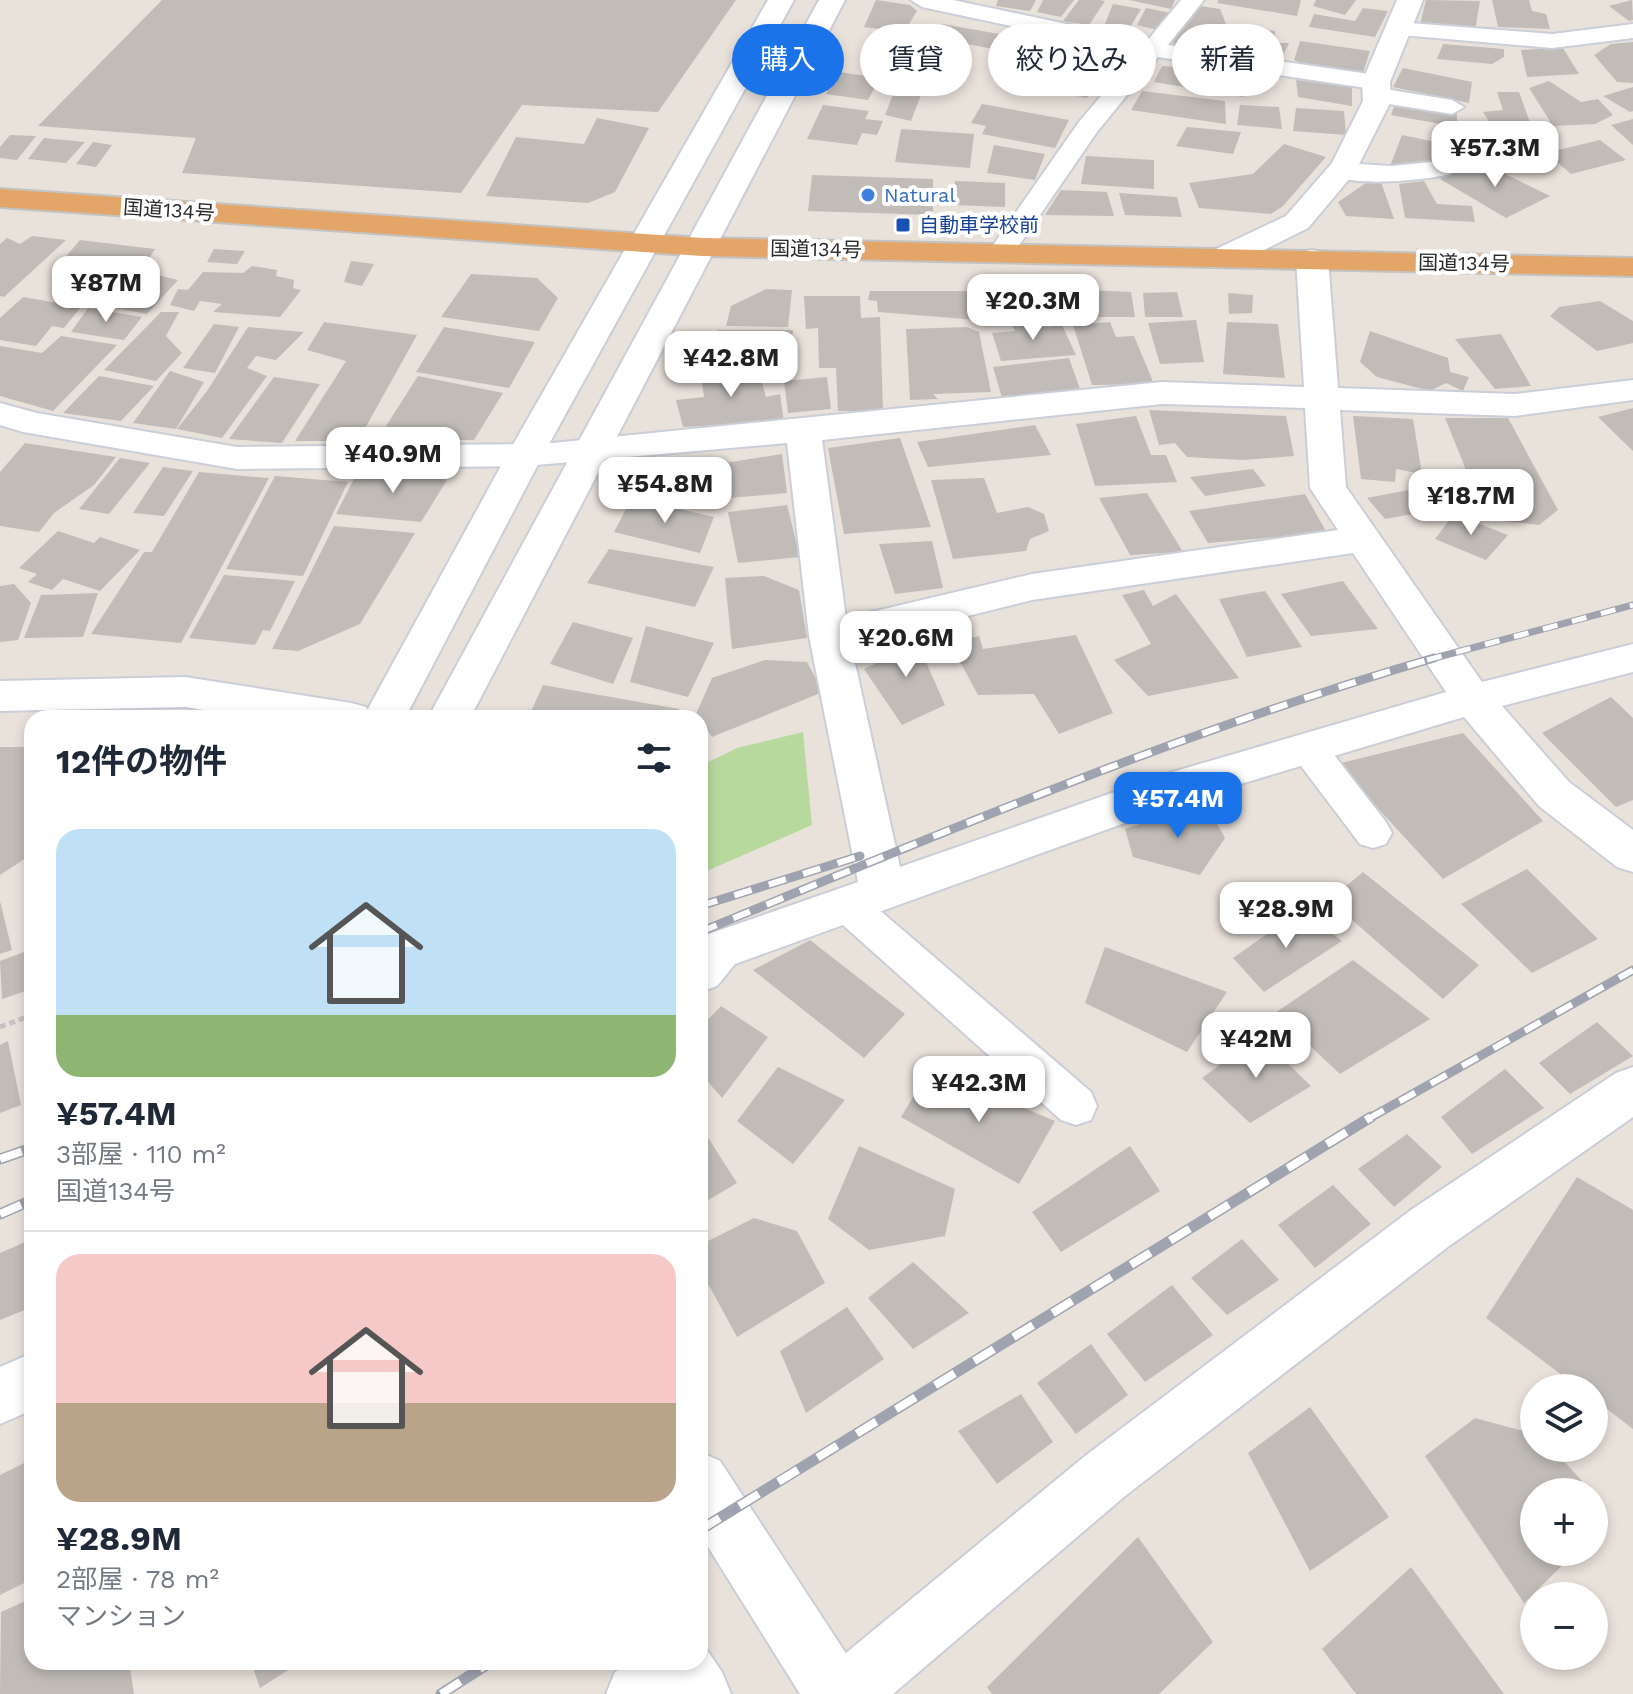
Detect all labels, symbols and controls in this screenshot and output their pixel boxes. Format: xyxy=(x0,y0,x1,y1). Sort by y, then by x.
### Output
chip: 購入 xyxy=(732,24,844,96)
chip: 賃貸 xyxy=(860,24,972,96)
chip: 絞り込み xyxy=(988,24,1156,96)
chip: 新着 xyxy=(1172,24,1284,96)
pin: ¥57.3M xyxy=(1430,121,1560,189)
text: ¥57.3M xyxy=(1449,132,1541,162)
place label: Natural xyxy=(884,183,956,207)
marker: Natural xyxy=(859,186,877,204)
street label: 国道134号 xyxy=(122,195,216,225)
place label: 自動車学校前 xyxy=(919,213,1039,237)
marker: 自動車学校前 xyxy=(894,216,912,234)
street label: 国道134号 xyxy=(770,236,862,262)
street label: 国道134号 xyxy=(1418,250,1510,276)
pin: ¥87M xyxy=(59,256,153,324)
text: ¥87M xyxy=(70,267,142,297)
pin: ¥20.3M xyxy=(968,274,1098,342)
text: ¥20.3M xyxy=(985,285,1081,315)
pin: ¥42.8M xyxy=(666,331,796,399)
text: ¥42.8M xyxy=(683,342,779,372)
pin: ¥40.9M xyxy=(328,427,458,495)
text: ¥40.9M xyxy=(344,438,442,468)
pin: ¥54.8M xyxy=(600,457,730,525)
text: ¥54.8M xyxy=(617,468,713,498)
pin: ¥18.7M xyxy=(1406,469,1536,537)
text: ¥18.7M xyxy=(1427,480,1515,510)
pin: ¥20.6M xyxy=(841,611,971,679)
text: ¥20.6M xyxy=(858,622,954,652)
icon: filters xyxy=(632,736,676,780)
text: 12件の物件 xyxy=(56,741,227,781)
pin: ¥57.4M xyxy=(1113,772,1243,840)
text: ¥57.4M xyxy=(1132,783,1224,813)
icon: home xyxy=(294,881,438,1025)
pin: ¥28.9M xyxy=(1221,882,1351,950)
text: ¥28.9M xyxy=(1238,893,1334,923)
pin: ¥42M xyxy=(1209,1012,1303,1080)
text: ¥42M xyxy=(1220,1023,1292,1053)
pin: ¥42.3M xyxy=(914,1056,1044,1124)
text: ¥42.3M xyxy=(931,1067,1027,1097)
text: ¥57.4M xyxy=(56,1093,177,1133)
text: 3部屋 · 110 m² xyxy=(56,1139,226,1169)
text: 国道134号 xyxy=(56,1176,175,1206)
icon: home xyxy=(294,1306,438,1450)
map controls xyxy=(1520,1374,1608,1670)
button: layers xyxy=(1520,1374,1608,1462)
button: + xyxy=(1520,1478,1608,1566)
text: ¥28.9M xyxy=(56,1518,182,1558)
text: 2部屋 · 78 m² xyxy=(56,1564,219,1594)
button: − xyxy=(1520,1582,1608,1670)
text: マンション xyxy=(56,1601,186,1631)

